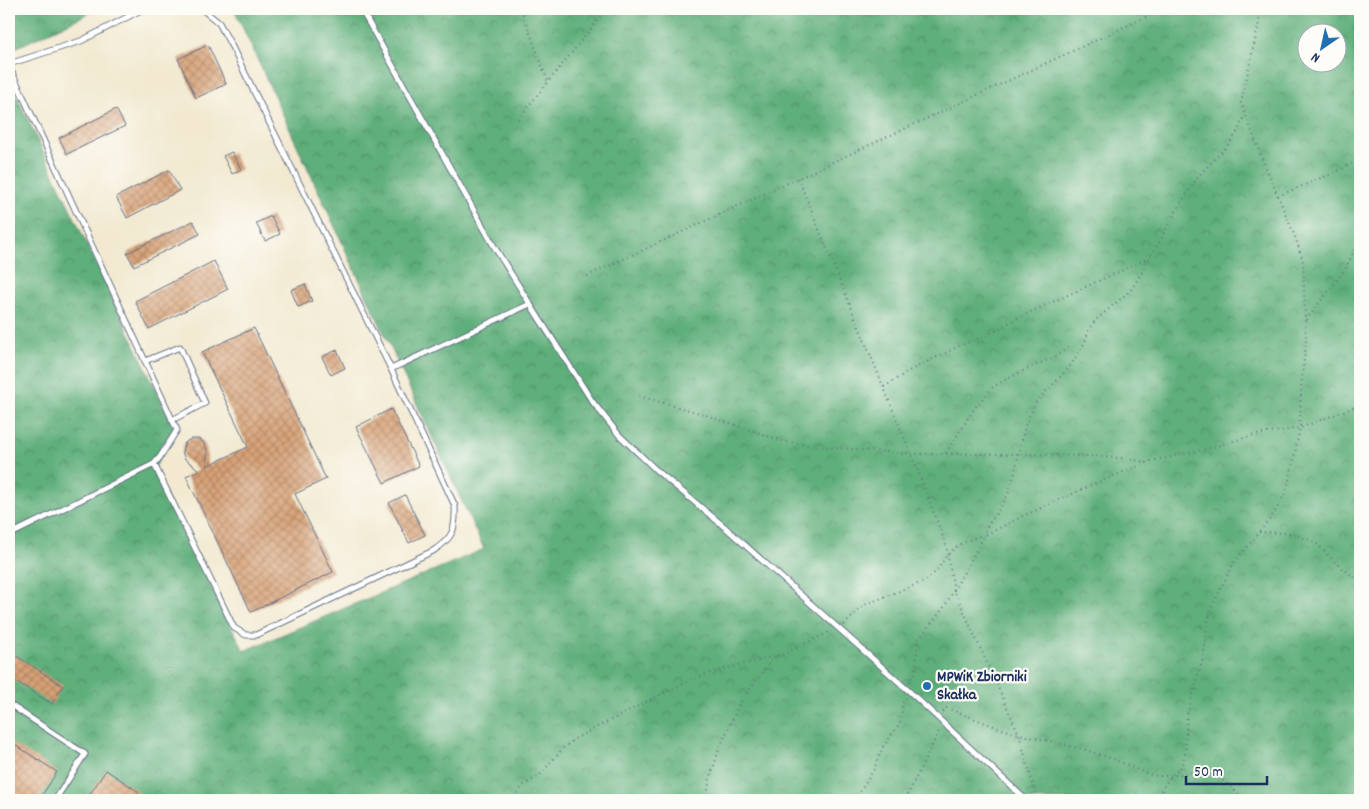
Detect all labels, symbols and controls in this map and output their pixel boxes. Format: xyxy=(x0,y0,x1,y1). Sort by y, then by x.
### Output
north arrow xyxy=(1296,22,1346,72)
text: N xyxy=(1307,47,1324,67)
place label: MPWiK Zbiorniki Skałka xyxy=(937,666,1027,707)
marker: MPWiK Zbiorniki Skałka xyxy=(921,680,933,692)
scale bar xyxy=(1186,754,1268,786)
text: 50 m xyxy=(1194,762,1223,784)

